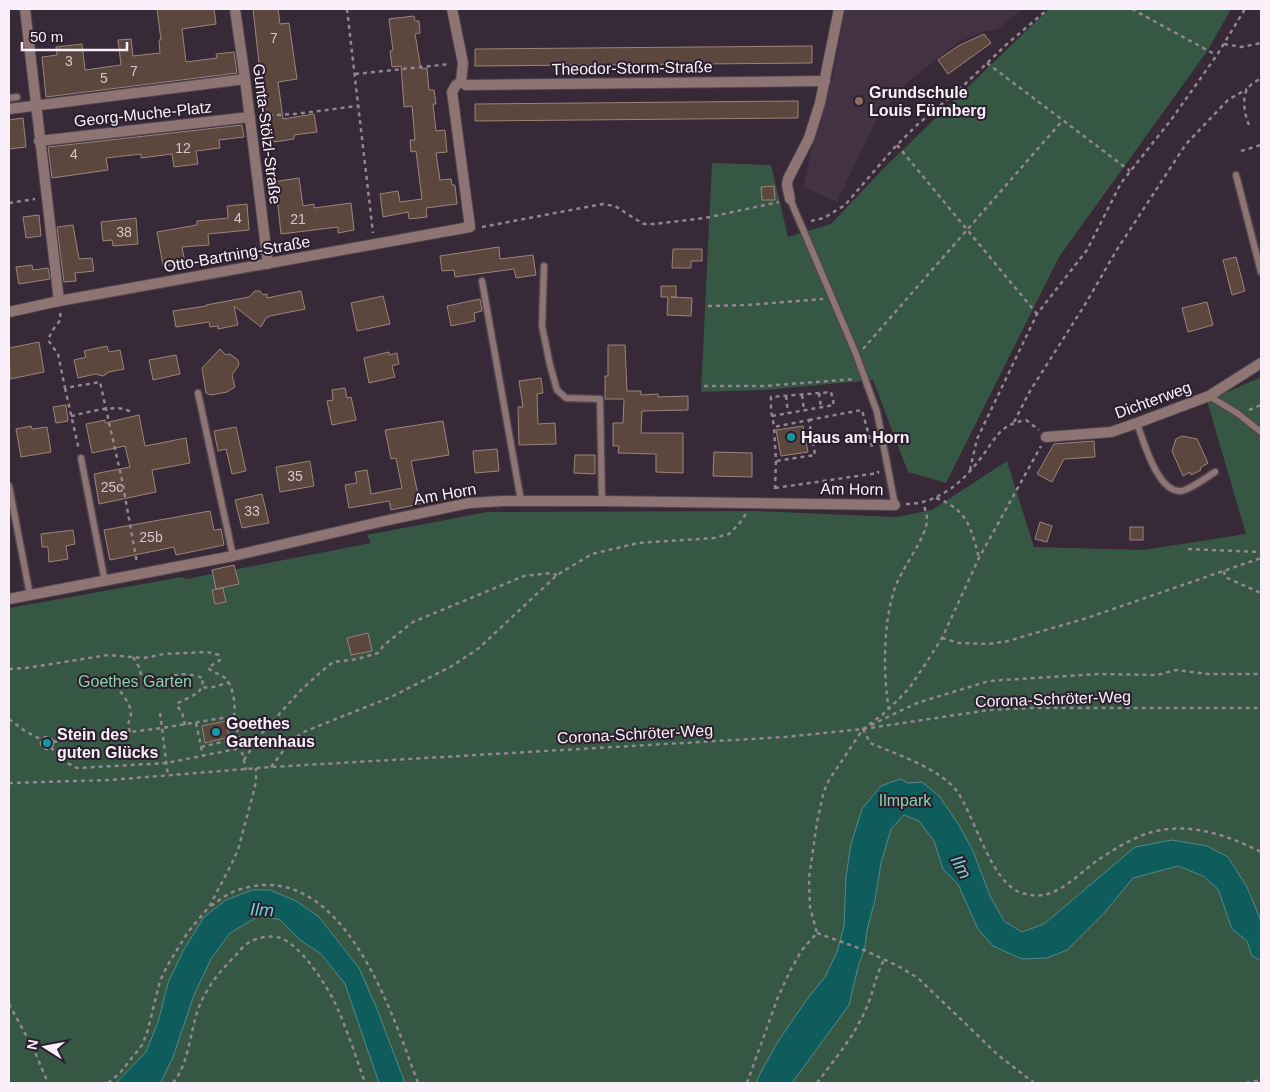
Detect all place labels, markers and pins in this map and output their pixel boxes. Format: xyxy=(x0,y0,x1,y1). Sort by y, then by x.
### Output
place label: Grundschule Louis Fürnberg xyxy=(869,84,986,119)
marker: Grundschule Louis Fürnberg xyxy=(853,95,865,107)
place label: Haus am Horn xyxy=(801,429,909,446)
marker: Haus am Horn xyxy=(785,431,797,443)
place label: Goethes Gartenhaus xyxy=(226,715,315,750)
place label: Stein des guten Glücks xyxy=(57,726,158,761)
marker: Goethes Gartenhaus xyxy=(210,726,222,738)
marker: Stein des guten Glücks xyxy=(41,737,53,749)

